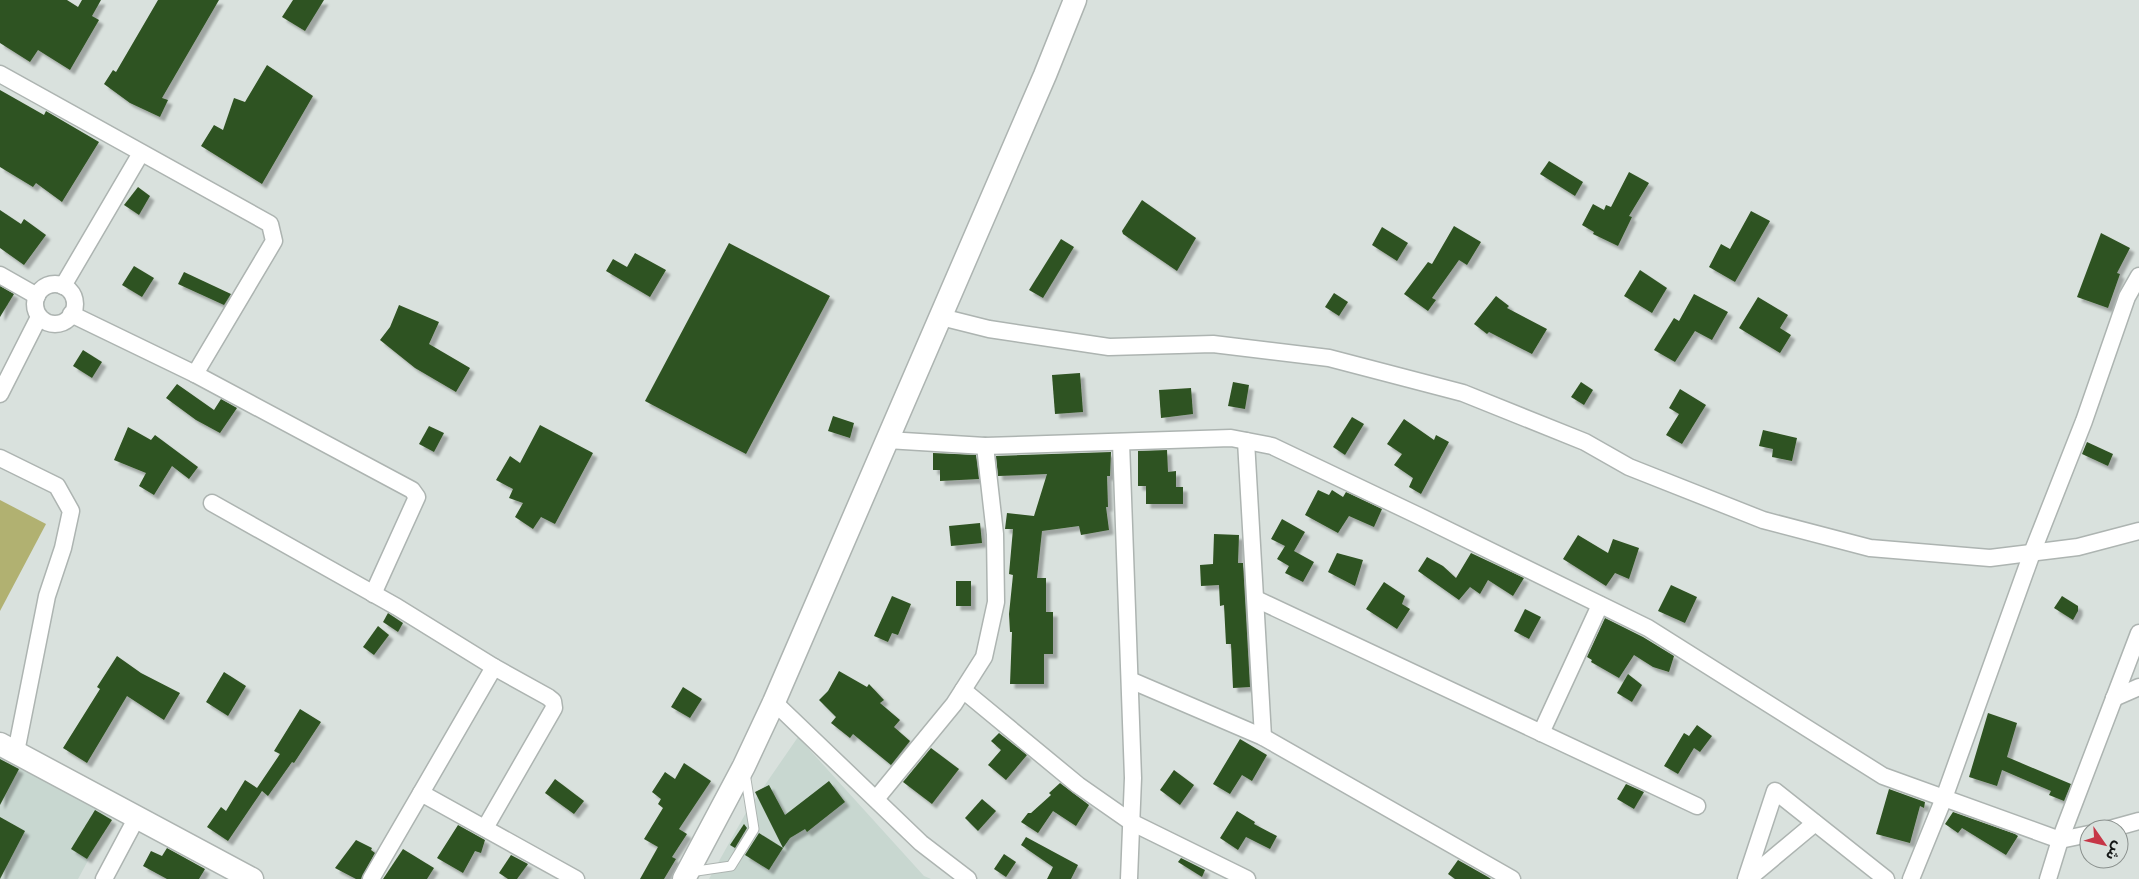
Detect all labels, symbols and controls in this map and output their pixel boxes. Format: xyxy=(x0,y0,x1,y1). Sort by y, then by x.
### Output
north arrow xyxy=(2079,819,2129,869)
text: ش xyxy=(2102,838,2127,864)

